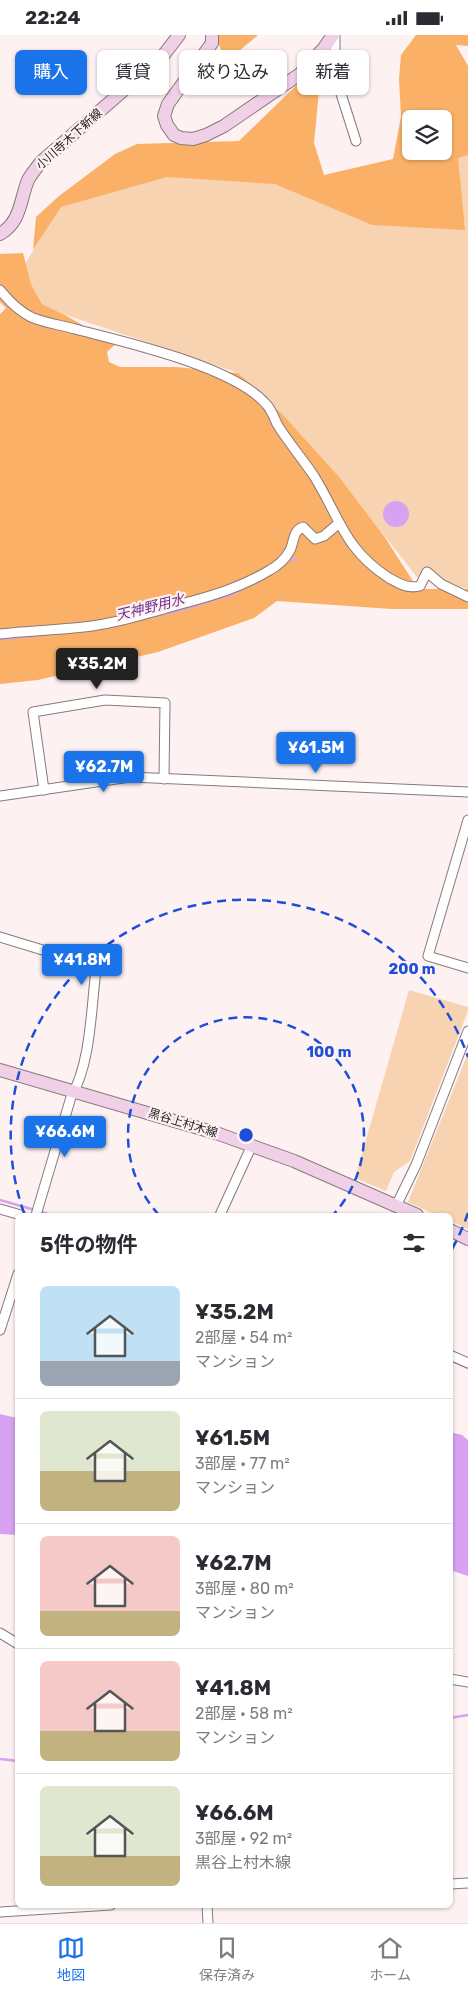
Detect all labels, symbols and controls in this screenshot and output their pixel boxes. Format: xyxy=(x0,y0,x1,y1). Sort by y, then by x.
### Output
text: 22:24 xyxy=(25,6,81,29)
chip: 購入 xyxy=(15,50,87,95)
chip: 賃貸 xyxy=(97,50,169,95)
chip: 絞り込み xyxy=(179,50,287,95)
chip: 新着 xyxy=(297,50,369,95)
street label: 小川寺木下新線 xyxy=(33,106,105,172)
map controls xyxy=(402,110,452,160)
button: layers xyxy=(402,110,452,160)
water label: 天神野用水 xyxy=(114,590,188,624)
pin: ¥35.2M xyxy=(56,647,138,690)
text: ¥35.2M xyxy=(67,654,127,673)
pin: ¥61.5M xyxy=(275,731,357,774)
text: ¥61.5M xyxy=(287,738,345,757)
pin: ¥62.7M xyxy=(63,751,145,793)
text: ¥62.7M xyxy=(75,757,133,776)
pin: ¥41.8M xyxy=(41,943,123,986)
text: ¥41.8M xyxy=(53,950,111,969)
text: 200 m xyxy=(388,960,436,978)
text: 100 m xyxy=(307,1043,351,1061)
street label: 黒谷上村木線 xyxy=(147,1106,219,1140)
pin: ¥66.6M xyxy=(24,1115,106,1158)
text: ¥66.6M xyxy=(35,1122,95,1141)
centre of rings xyxy=(237,1126,255,1144)
icon: filters xyxy=(400,1229,428,1257)
text: 5件の物件 xyxy=(40,1232,138,1257)
text: ¥35.2M xyxy=(195,1299,274,1324)
icon: home xyxy=(80,1306,140,1366)
text: 2部屋 · 54 m² xyxy=(195,1328,293,1347)
text: マンション xyxy=(195,1352,275,1371)
text: ¥61.5M xyxy=(195,1425,270,1450)
icon: home xyxy=(80,1431,140,1491)
text: 3部屋 · 77 m² xyxy=(195,1454,290,1473)
text: マンション xyxy=(195,1478,275,1497)
text: ¥62.7M xyxy=(195,1550,272,1575)
icon: home xyxy=(80,1556,140,1616)
text: 3部屋 · 80 m² xyxy=(195,1579,294,1598)
text: マンション xyxy=(195,1603,275,1622)
text: ¥41.8M xyxy=(195,1675,271,1700)
icon: home xyxy=(80,1681,140,1741)
text: 2部屋 · 58 m² xyxy=(195,1704,293,1723)
text: マンション xyxy=(195,1728,275,1747)
text: ¥66.6M xyxy=(195,1800,274,1825)
icon: home xyxy=(80,1806,140,1866)
text: 3部屋 · 92 m² xyxy=(195,1829,292,1848)
text: 黒谷上村木線 xyxy=(195,1853,291,1872)
tab: 地図 xyxy=(57,1934,85,1984)
tab: 保存済み xyxy=(199,1934,255,1984)
tab: ホーム xyxy=(369,1934,411,1984)

